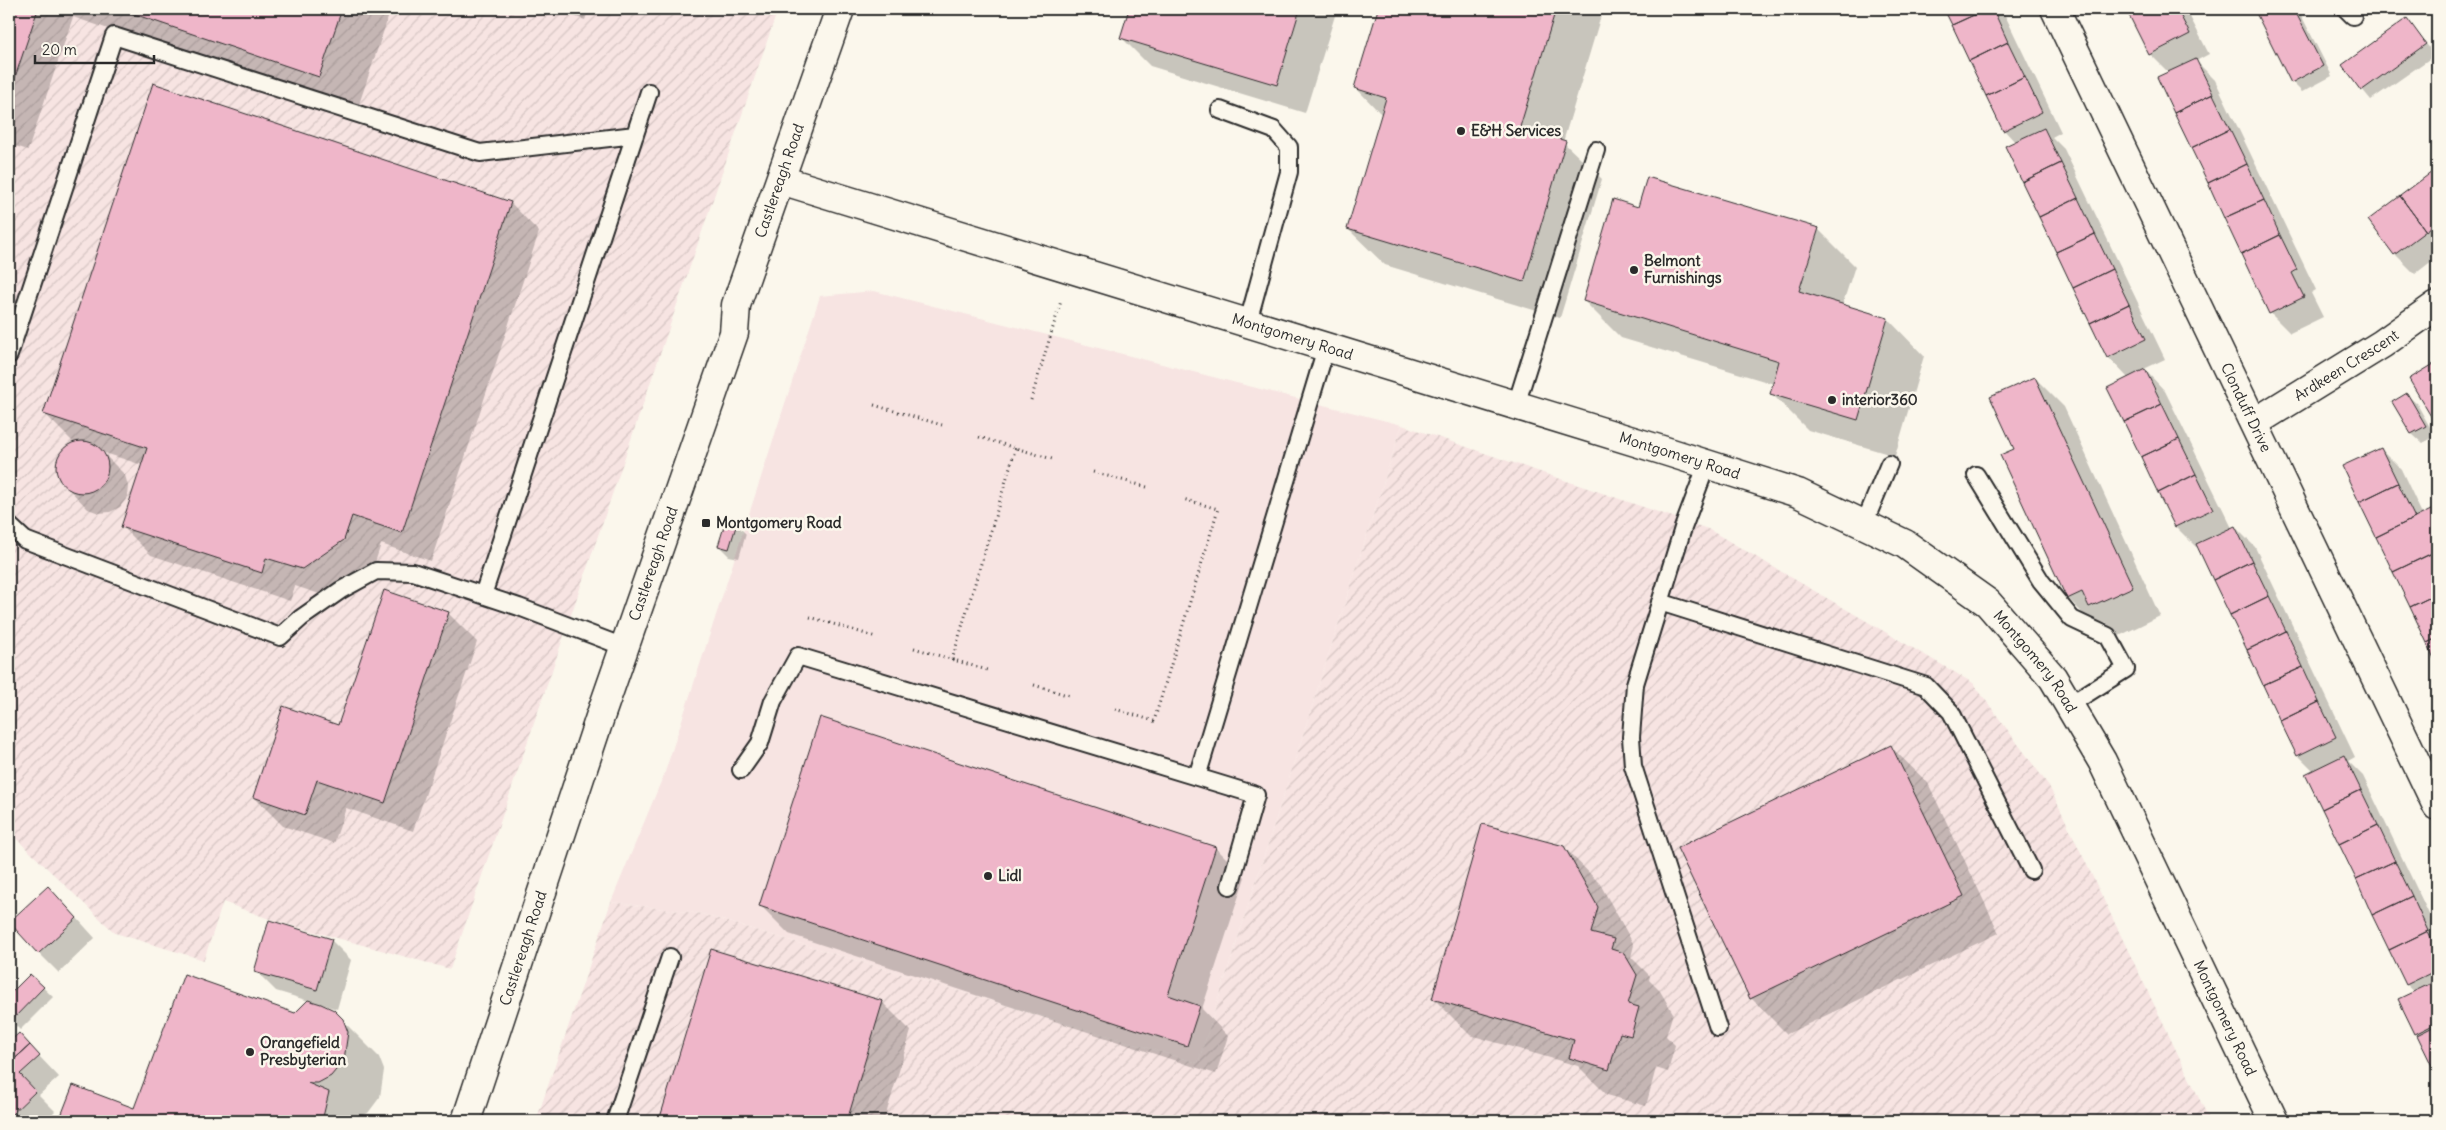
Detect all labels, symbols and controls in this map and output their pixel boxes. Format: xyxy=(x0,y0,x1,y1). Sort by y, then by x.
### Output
scale bar xyxy=(35,32,154,64)
text: 20 m xyxy=(42,40,77,59)
street label: Castlereagh Road xyxy=(750,121,808,240)
place label: E&H Services xyxy=(1471,121,1561,140)
marker: E&H Services xyxy=(1455,125,1467,137)
place label: Belmont Furnishings xyxy=(1644,251,1722,288)
marker: Belmont Furnishings xyxy=(1628,264,1640,276)
street label: Montgomery Road xyxy=(1230,309,1356,364)
street label: Ardkeen Crescent xyxy=(2290,325,2402,405)
street label: Clonduff Drive xyxy=(2217,360,2276,455)
place label: interior360 xyxy=(1842,390,1918,409)
marker: interior360 xyxy=(1826,394,1838,406)
street label: Montgomery Road xyxy=(1617,428,1743,483)
street label: Castlereagh Road xyxy=(624,504,682,623)
place label: Montgomery Road xyxy=(716,513,842,533)
marker: Montgomery Road xyxy=(700,517,712,529)
street label: Montgomery Road xyxy=(1990,606,2082,716)
place label: Lidl xyxy=(998,866,1022,885)
marker: Lidl xyxy=(982,870,994,882)
street label: Castlereagh Road xyxy=(495,888,551,1008)
street label: Montgomery Road xyxy=(2190,957,2261,1079)
place label: Orangefield Presbyterian xyxy=(260,1033,346,1070)
marker: Orangefield Presbyterian xyxy=(244,1046,256,1058)

